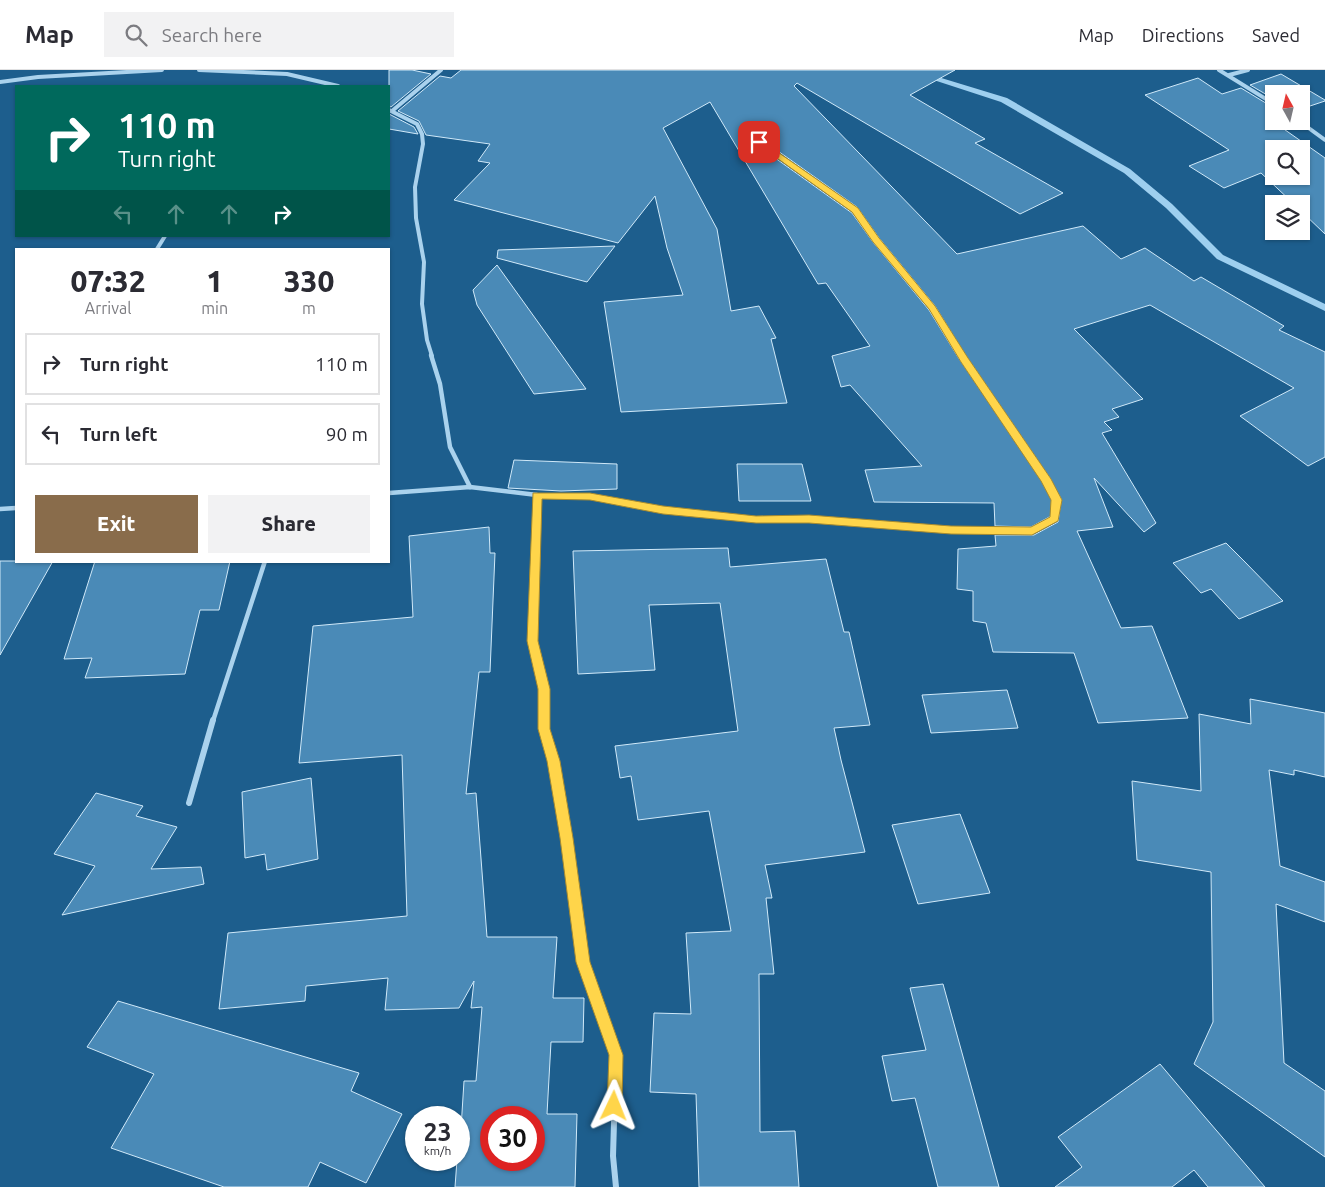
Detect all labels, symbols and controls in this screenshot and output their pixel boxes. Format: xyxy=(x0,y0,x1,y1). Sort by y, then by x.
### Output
search box xyxy=(104,12,454,57)
text: Map xyxy=(25,21,74,48)
icon: search xyxy=(122,21,150,49)
text: Search here xyxy=(162,24,262,46)
text: Map xyxy=(1078,25,1114,45)
text: Directions xyxy=(1142,25,1224,45)
text: Saved xyxy=(1252,25,1300,45)
north arrow xyxy=(1265,85,1310,130)
map controls xyxy=(1265,85,1310,240)
icon: right xyxy=(35,105,100,170)
text: 110 m xyxy=(118,105,216,145)
pin xyxy=(738,121,780,163)
icon: arrive xyxy=(745,128,773,156)
button: search xyxy=(1265,140,1310,185)
text: Turn right xyxy=(118,146,216,171)
button: layers xyxy=(1265,195,1310,240)
icon: left xyxy=(109,200,137,228)
icon: ahead xyxy=(162,200,190,228)
icon: ahead xyxy=(215,200,243,228)
icon: right xyxy=(268,200,296,228)
text: 07:32 xyxy=(71,264,146,298)
text: 1 xyxy=(206,264,223,298)
text: 330 xyxy=(284,264,334,298)
text: Arrival xyxy=(85,299,131,317)
text: min xyxy=(201,299,228,317)
text: m xyxy=(302,299,316,317)
icon: right xyxy=(37,350,65,378)
text: Turn right xyxy=(80,353,168,375)
text: 110 m xyxy=(315,353,368,375)
icon: left xyxy=(37,420,65,448)
text: Turn left xyxy=(80,423,158,445)
text: 90 m xyxy=(326,423,368,445)
button: Exit xyxy=(35,495,198,553)
button: Share xyxy=(208,495,370,553)
position arrow xyxy=(587,1079,639,1131)
speed limit sign: 30 xyxy=(480,1106,545,1171)
text: 23 xyxy=(423,1118,452,1146)
text: km/h xyxy=(424,1144,451,1157)

